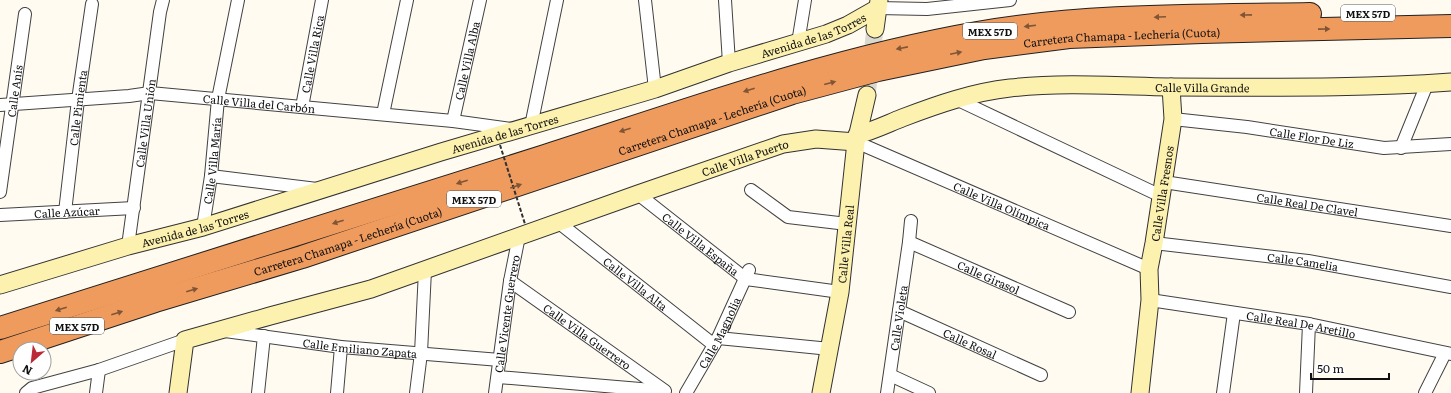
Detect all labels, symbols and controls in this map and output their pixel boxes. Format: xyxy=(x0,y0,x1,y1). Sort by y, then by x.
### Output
road number: MEX 57D xyxy=(1341,5,1395,21)
street label: Avenida de las Torres xyxy=(759,9,869,61)
one-way arrow xyxy=(1239,12,1252,18)
street label: Calle Villa Rica xyxy=(297,14,327,94)
one-way arrow xyxy=(1154,14,1166,21)
street label: Calle Villa Alba xyxy=(450,20,483,101)
road number: MEX 57D xyxy=(963,23,1017,39)
one-way arrow xyxy=(1024,23,1036,29)
street label: Carretera Chamapa - Lechería (Cuota) xyxy=(1022,24,1220,51)
one-way arrow xyxy=(1318,26,1331,32)
one-way arrow xyxy=(896,45,908,51)
one-way arrow xyxy=(950,50,963,56)
street label: Calle Anís xyxy=(3,64,26,118)
street label: Calle Pimienta xyxy=(65,69,90,146)
street label: Calle Villa Unión xyxy=(131,78,159,168)
street label: Calle Villa Grande xyxy=(1155,79,1250,95)
one-way arrow xyxy=(824,80,836,86)
street label: Carretera Chamapa - Lechería (Cuota) xyxy=(616,82,808,159)
one-way arrow xyxy=(743,87,755,93)
street label: Calle Villa del Carbón xyxy=(202,90,316,116)
street label: Avenida de las Torres xyxy=(449,110,560,157)
street label: Calle Villa María xyxy=(199,116,224,205)
street label: Calle Flor De Liz xyxy=(1269,123,1356,151)
one-way arrow xyxy=(619,127,631,133)
street label: Calle Villa Puerto xyxy=(699,135,790,179)
street label: Calle Villa Fresnos xyxy=(1146,145,1177,243)
street label: Calle Villa Olímpica xyxy=(951,177,1053,233)
one-way arrow xyxy=(455,180,467,186)
one-way arrow xyxy=(510,182,522,188)
street label: Calle Real De Clavel xyxy=(1255,188,1360,220)
road number: MEX 57D xyxy=(447,191,501,207)
street label: Calle Azúcar xyxy=(34,202,101,221)
street label: Carretera Chamapa - Lechería (Cuota) xyxy=(252,203,444,279)
street label: Calle Villa Real xyxy=(833,204,857,284)
street label: Avenida de las Torres xyxy=(140,205,250,250)
street label: Calle Villa España xyxy=(659,208,743,279)
one-way arrow xyxy=(332,219,344,225)
street label: Calle Camelia xyxy=(1267,248,1340,274)
street label: Calle Vicente Guerrero xyxy=(490,253,523,374)
street label: Calle Villa Alta xyxy=(600,253,671,314)
street label: Calle Girasol xyxy=(955,256,1023,298)
street label: Calle Violeta xyxy=(885,284,911,352)
one-way arrow xyxy=(187,287,199,293)
street label: Calle Magnolia xyxy=(694,294,744,371)
street label: Calle Villa Guerrero xyxy=(540,299,635,373)
one-way arrow xyxy=(55,306,67,312)
street label: Calle Real De Aretillo xyxy=(1245,307,1357,342)
one-way arrow xyxy=(111,310,123,316)
road number: MEX 57D xyxy=(50,318,104,334)
street label: Calle Rosal xyxy=(941,324,1000,362)
street label: Calle Emiliano Zapata xyxy=(302,334,418,361)
north arrow xyxy=(12,341,52,381)
scale bar xyxy=(1311,355,1389,381)
text: 50 m xyxy=(1317,359,1344,377)
text: N xyxy=(19,361,35,380)

